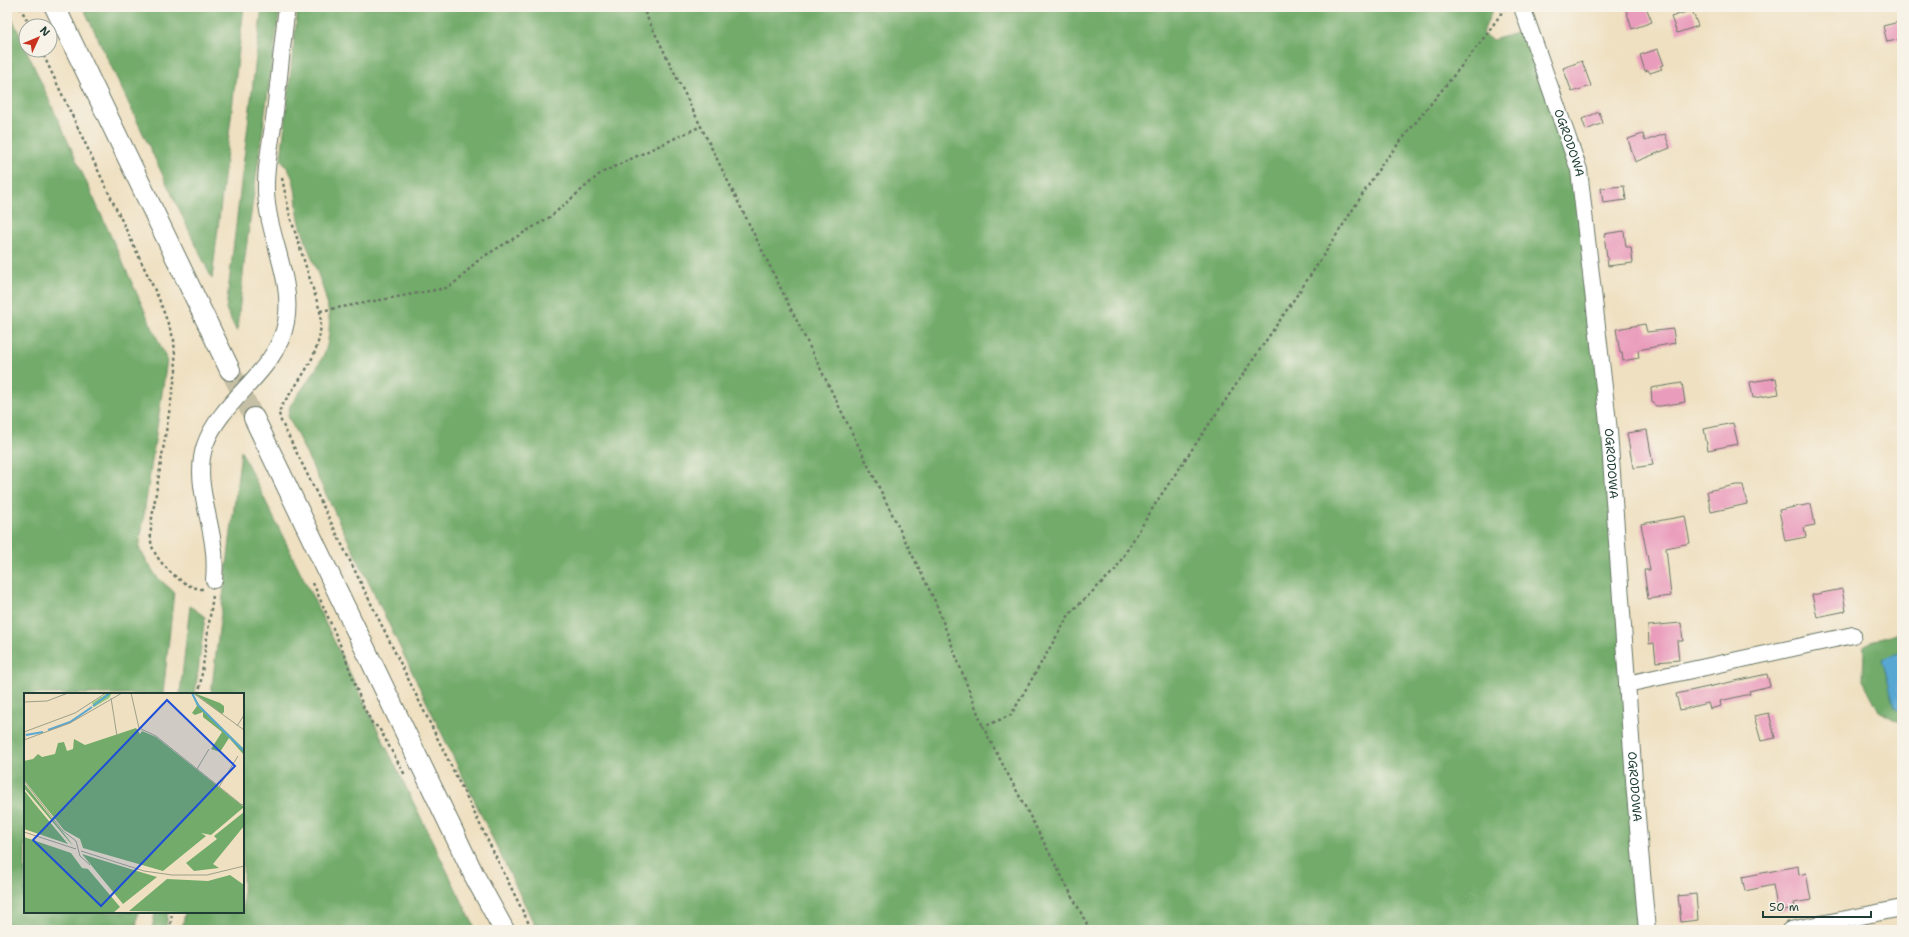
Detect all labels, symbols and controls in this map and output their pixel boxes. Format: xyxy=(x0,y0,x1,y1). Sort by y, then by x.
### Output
north arrow xyxy=(18,18,58,58)
text: N xyxy=(36,23,53,40)
street label: OGRODOWA xyxy=(1550,107,1588,178)
street label: OGRODOWA xyxy=(1601,428,1622,500)
inset map xyxy=(24,693,244,913)
street label: OGRODOWA xyxy=(1624,751,1645,823)
scale bar xyxy=(1763,893,1871,919)
text: 50 m xyxy=(1769,899,1799,915)

